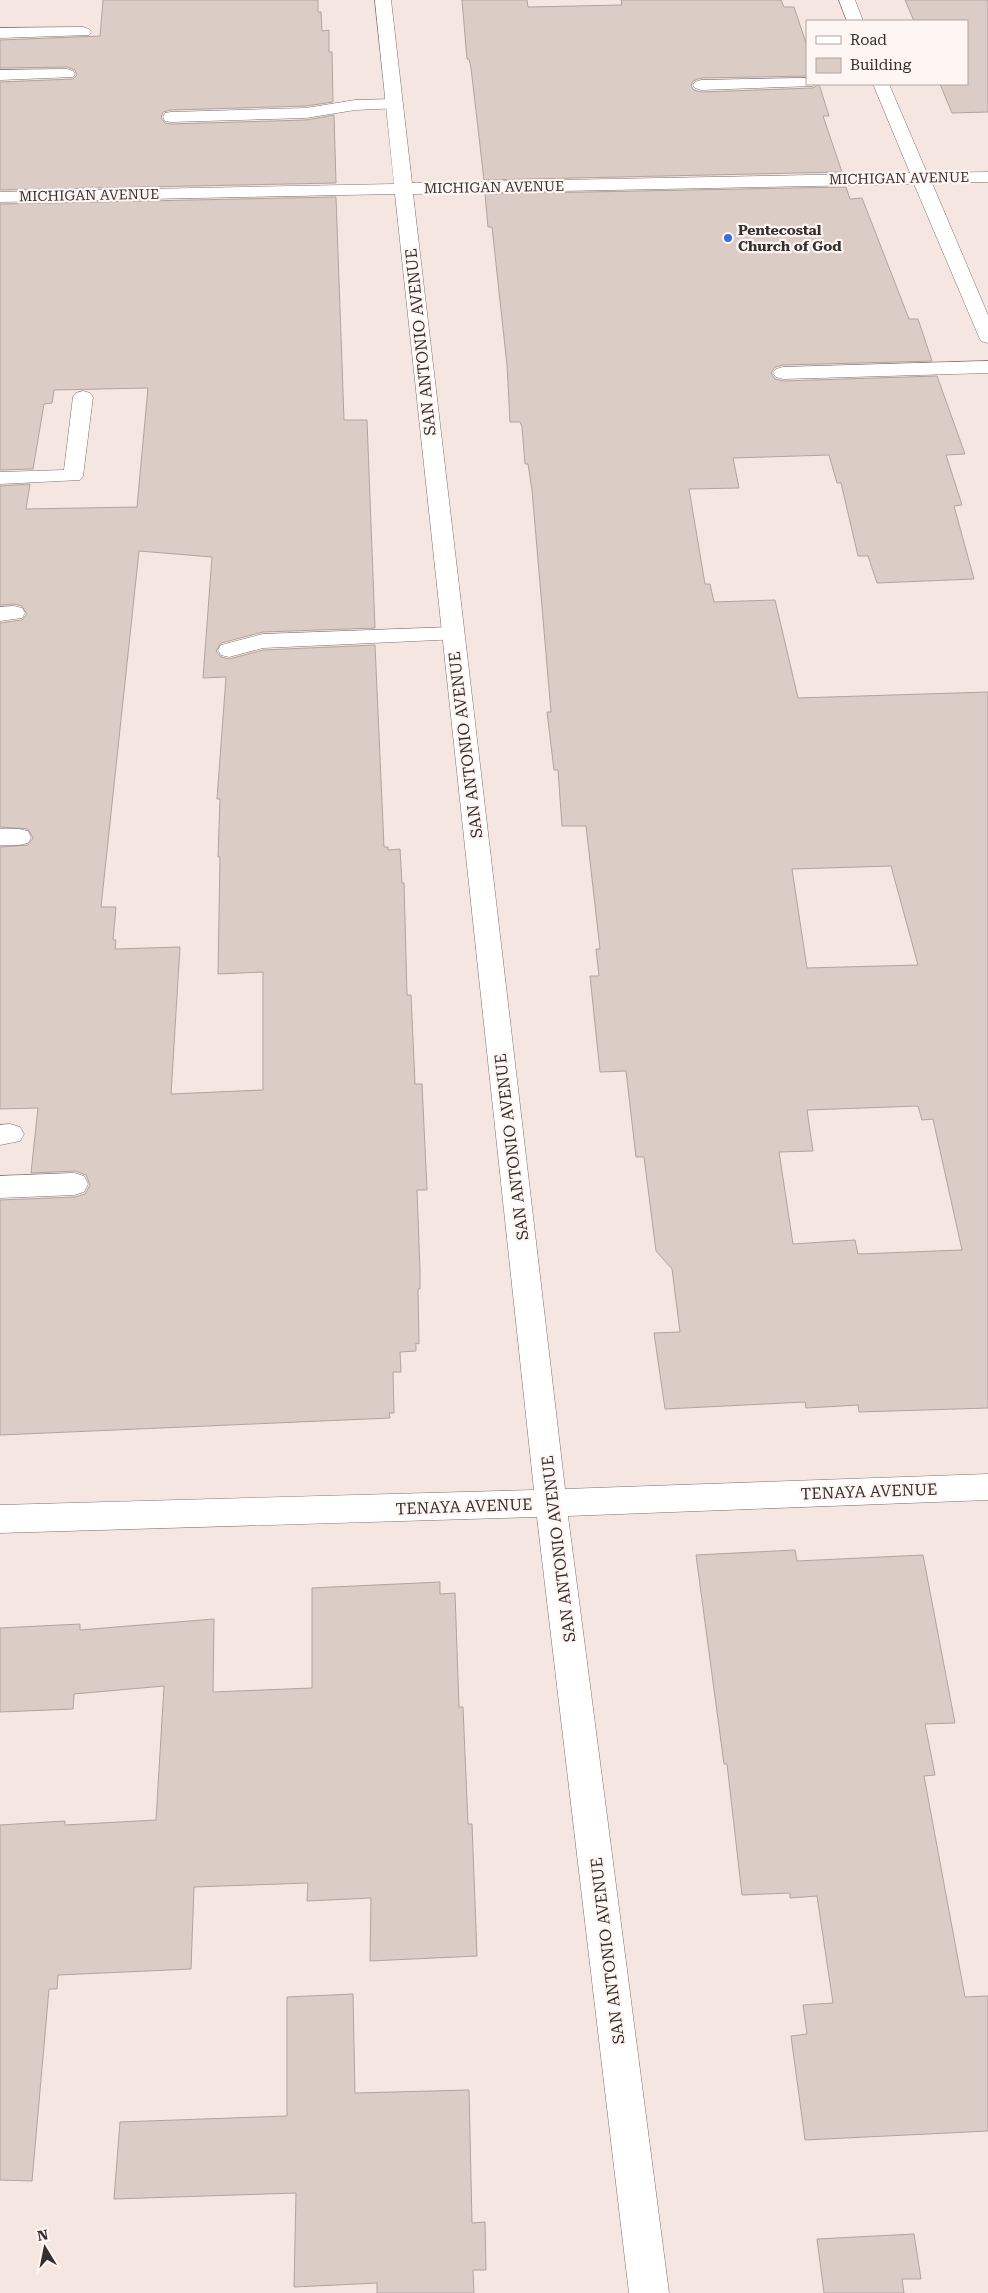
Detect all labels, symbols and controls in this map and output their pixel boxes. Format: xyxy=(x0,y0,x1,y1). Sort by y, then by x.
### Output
legend xyxy=(806,20,968,85)
text: Road xyxy=(850,31,887,49)
text: Building xyxy=(850,56,912,74)
street label: MICHIGAN AVENUE xyxy=(829,169,969,187)
street label: MICHIGAN AVENUE xyxy=(424,178,564,196)
street label: MICHIGAN AVENUE xyxy=(19,186,159,204)
place label: Pentecostal Church of God xyxy=(738,222,842,254)
marker: Pentecostal Church of God xyxy=(722,232,734,244)
street label: SAN ANTONIO AVENUE xyxy=(401,247,440,436)
street label: SAN ANTONIO AVENUE xyxy=(445,650,486,839)
street label: SAN ANTONIO AVENUE xyxy=(491,1052,532,1241)
street label: SAN ANTONIO AVENUE xyxy=(538,1454,579,1643)
street label: TENAYA AVENUE xyxy=(800,1480,938,1503)
street label: TENAYA AVENUE xyxy=(395,1495,533,1518)
street label: SAN ANTONIO AVENUE xyxy=(587,1856,628,2045)
north arrow xyxy=(20,2223,70,2273)
text: N xyxy=(36,2226,50,2244)

